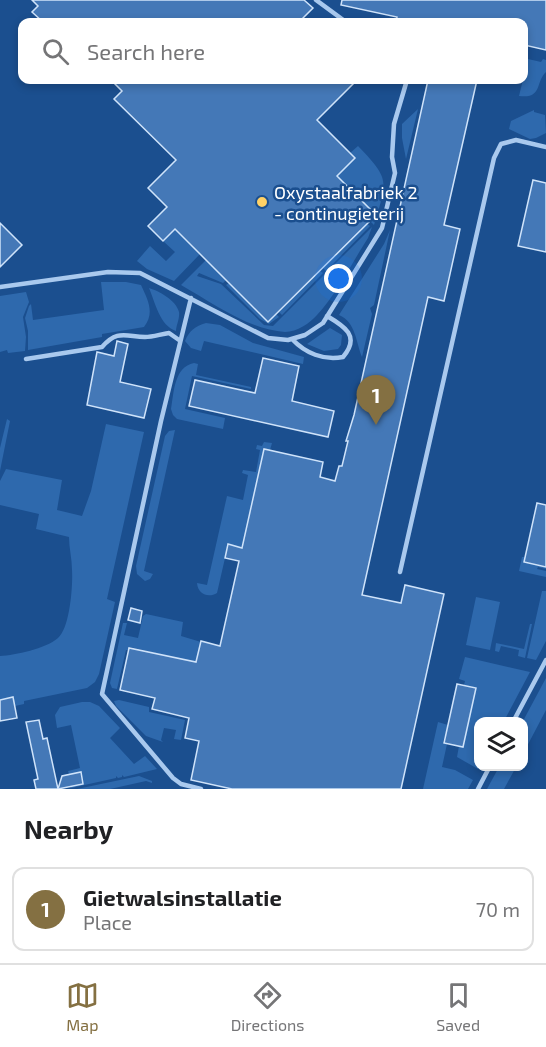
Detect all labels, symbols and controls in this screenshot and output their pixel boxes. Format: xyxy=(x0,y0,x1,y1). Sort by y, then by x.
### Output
search box xyxy=(18,18,528,84)
icon: search xyxy=(39,35,72,68)
text: Search here xyxy=(87,38,205,64)
place label: Oxystaalfabriek 2 - continugieterij xyxy=(274,181,418,224)
marker: Oxystaalfabriek 2 - continugieterij xyxy=(255,195,269,209)
your location xyxy=(324,264,353,293)
pin: 1 xyxy=(356,376,395,425)
map controls xyxy=(474,717,528,771)
button: layers xyxy=(474,717,528,771)
text: Nearby xyxy=(24,813,113,844)
text: Gietwalsinstallatie xyxy=(83,884,282,910)
text: 1 xyxy=(41,897,50,921)
text: 70 m xyxy=(476,897,520,921)
text: Place xyxy=(83,910,132,934)
tab: Map xyxy=(66,979,99,1034)
tab: Directions xyxy=(231,979,304,1034)
tab: Saved xyxy=(436,979,480,1034)

